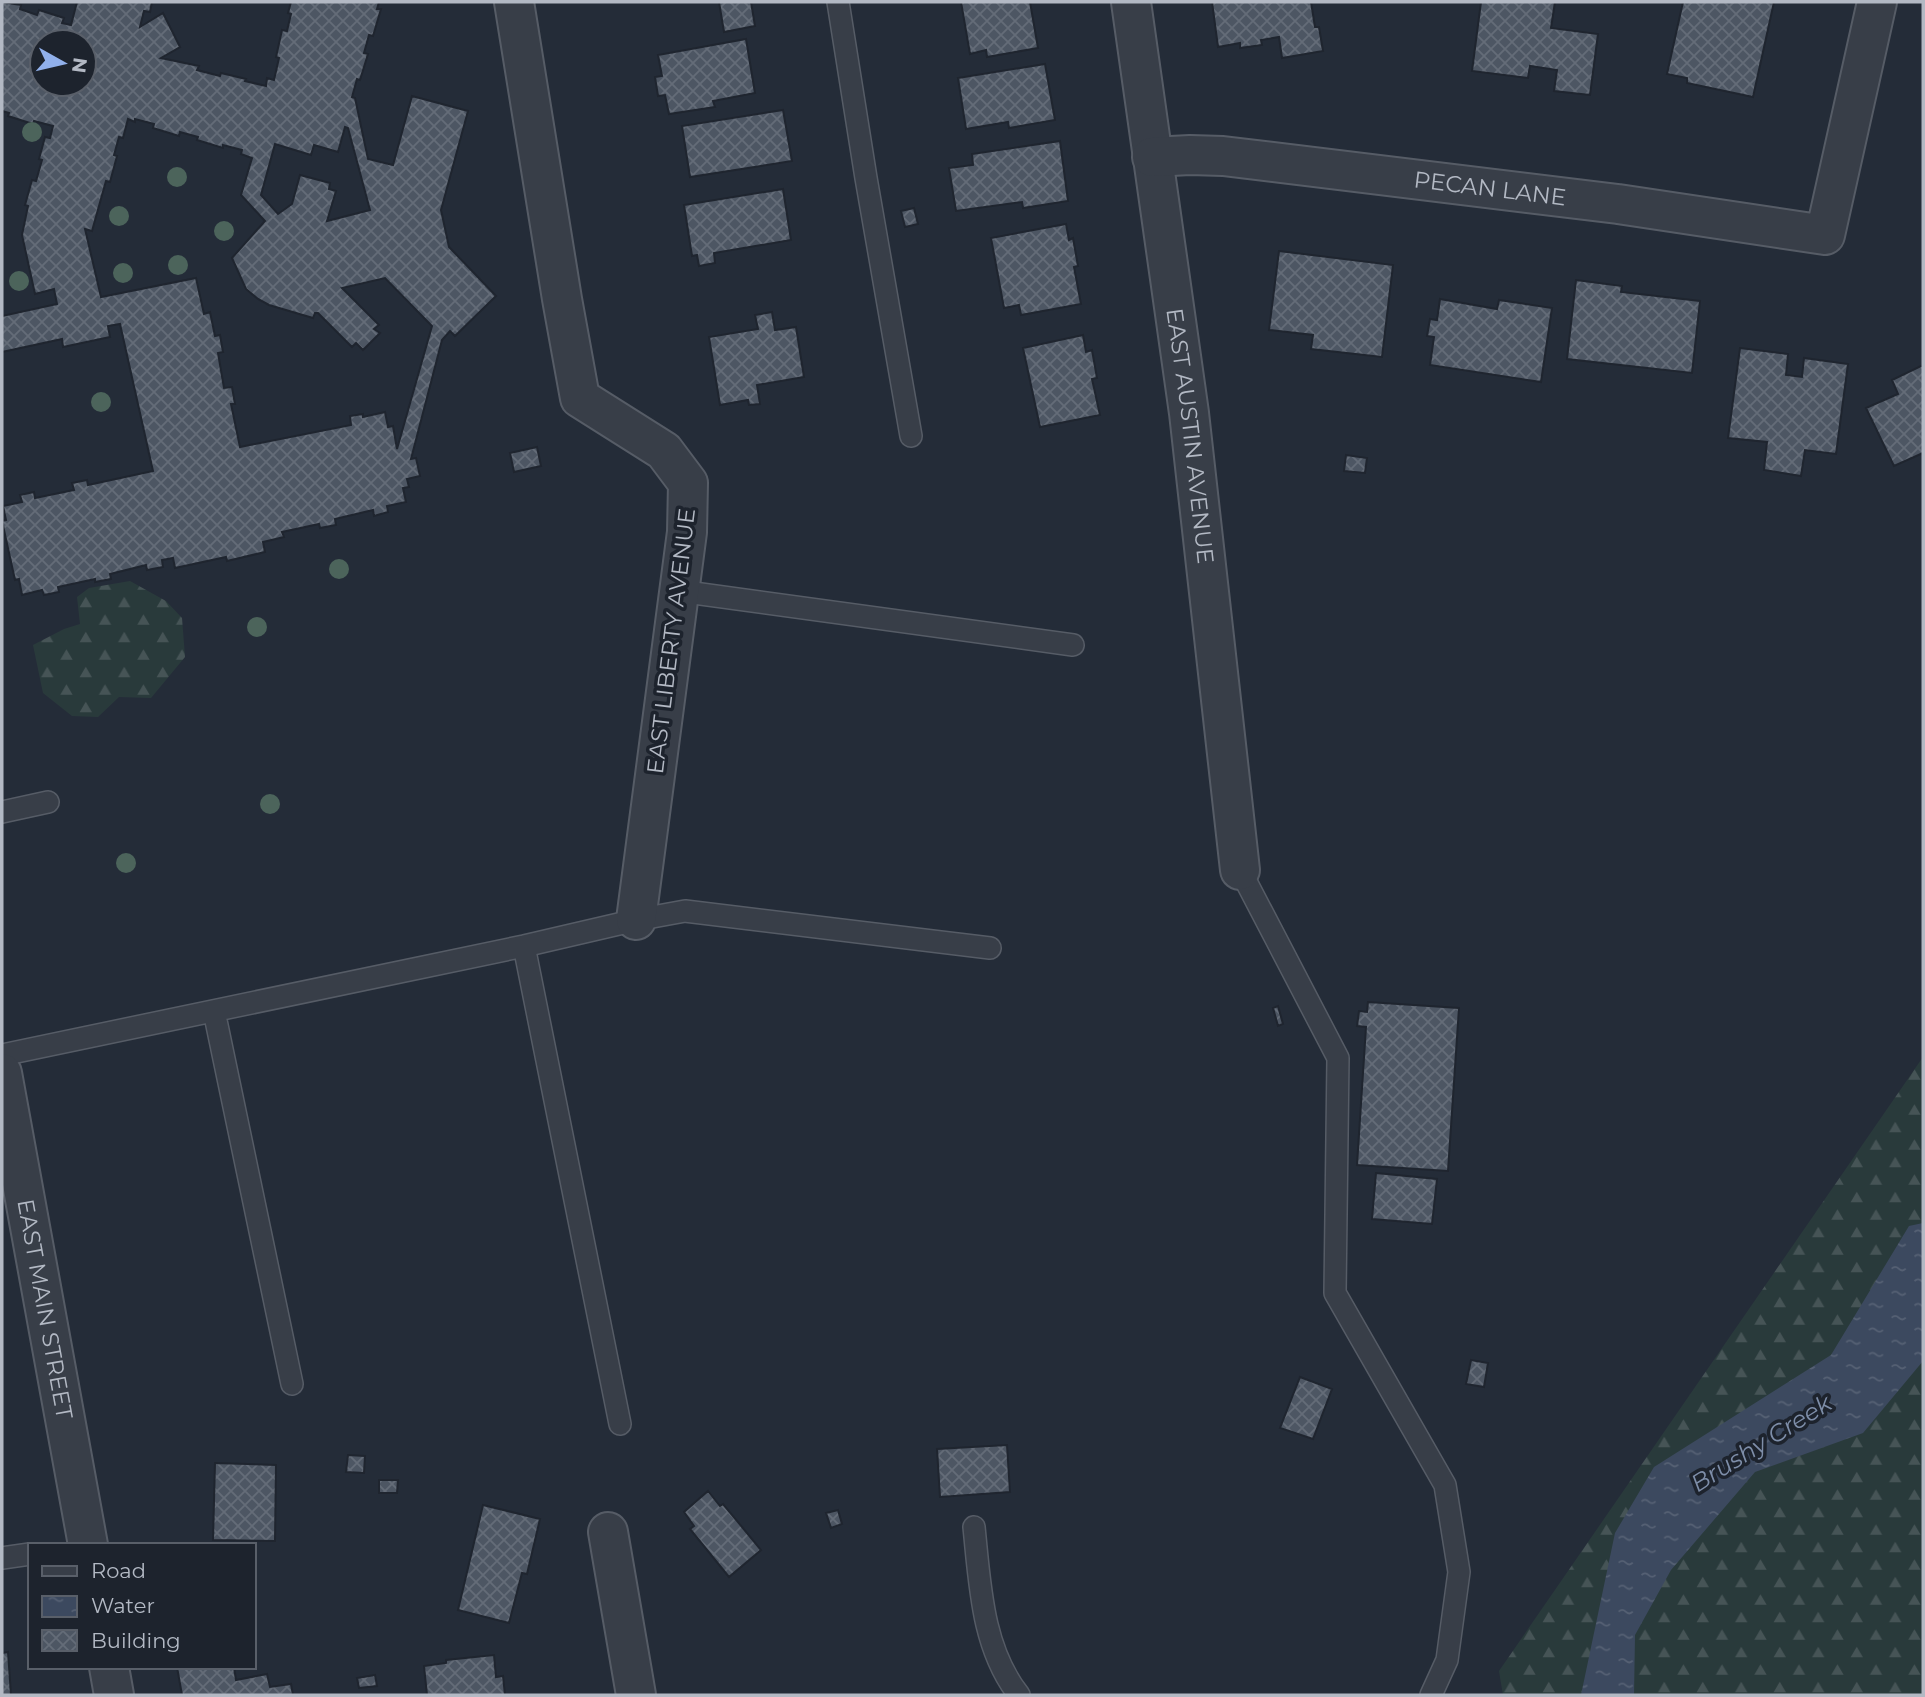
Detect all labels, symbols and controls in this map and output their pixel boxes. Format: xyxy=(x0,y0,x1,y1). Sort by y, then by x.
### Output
north arrow xyxy=(28,28,98,98)
text: N xyxy=(67,56,92,75)
street label: PECAN LANE xyxy=(1412,165,1568,212)
street label: EAST AUSTIN AVENUE xyxy=(1160,306,1220,565)
street label: EAST LIBERTY AVENUE xyxy=(641,507,701,775)
street label: EAST MAIN STREET xyxy=(11,1197,79,1422)
water label: Brushy Creek xyxy=(1685,1387,1838,1498)
legend xyxy=(28,1543,256,1669)
text: Road xyxy=(91,1558,146,1583)
text: Water xyxy=(91,1593,155,1618)
text: Building xyxy=(91,1628,181,1653)

